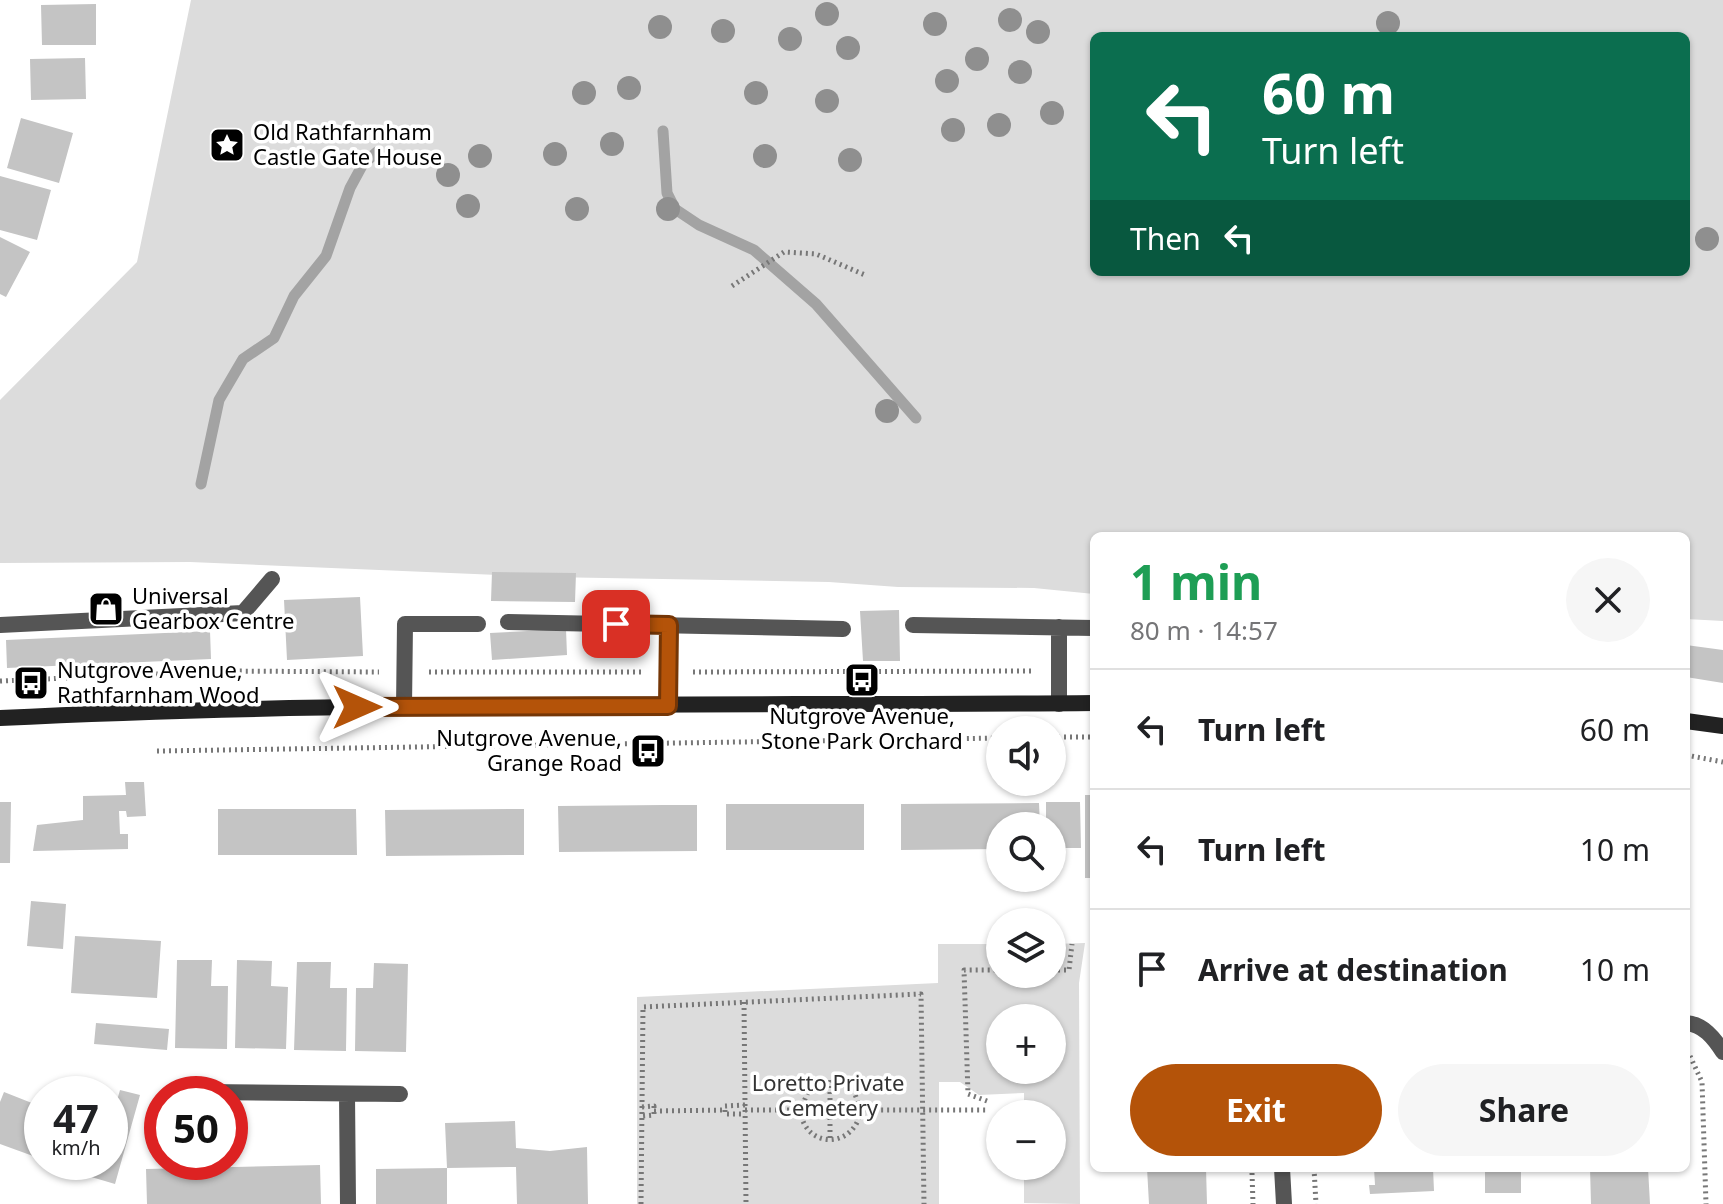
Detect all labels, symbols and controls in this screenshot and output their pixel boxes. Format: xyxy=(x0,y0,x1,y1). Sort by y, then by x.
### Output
text: 60 m xyxy=(1262,54,1395,130)
icon: left xyxy=(1130,64,1234,168)
place label: Old Rathfarnham Castle Gate House xyxy=(253,116,442,171)
place icon: Old Rathfarnham Castle Gate House xyxy=(208,126,246,164)
text: Turn left xyxy=(1262,126,1404,175)
icon: left xyxy=(1217,216,1261,260)
text: Then xyxy=(1130,218,1201,259)
text: 1 min xyxy=(1130,549,1262,614)
button: close xyxy=(1566,558,1650,642)
place label: Universal Gearbox Centre xyxy=(132,580,295,635)
shop icon: Universal Gearbox Centre xyxy=(87,590,125,628)
pin xyxy=(582,590,650,658)
icon: arrive xyxy=(594,602,638,646)
text: 80 m · 14:57 xyxy=(1130,612,1278,648)
place label: Nutgrove Avenue, Rathfarnham Wood xyxy=(57,654,260,709)
bus stop icon: Nutgrove Avenue, Stone Park Orchard xyxy=(843,661,881,699)
bus stop icon: Nutgrove Avenue, Rathfarnham Wood xyxy=(12,664,50,702)
position arrow xyxy=(315,665,399,749)
place label: Nutgrove Avenue, Stone Park Orchard xyxy=(761,700,963,755)
icon: left xyxy=(1130,707,1174,751)
text: Turn left xyxy=(1198,709,1326,750)
text: 60 m xyxy=(1580,709,1650,750)
map controls xyxy=(986,716,1066,1180)
button: sound xyxy=(986,716,1066,796)
place label: Nutgrove Avenue, Grange Road xyxy=(436,722,622,777)
bus stop icon: Nutgrove Avenue, Grange Road xyxy=(629,732,667,770)
button: search xyxy=(986,812,1066,892)
icon: left xyxy=(1130,827,1174,871)
text: Turn left xyxy=(1198,829,1326,870)
text: 10 m xyxy=(1580,829,1650,870)
button: layers xyxy=(986,908,1066,988)
icon: arrive xyxy=(1130,947,1174,991)
text: Arrive at destination xyxy=(1198,949,1508,990)
text: 10 m xyxy=(1580,949,1650,990)
button: + xyxy=(986,1004,1066,1084)
button: Exit xyxy=(1130,1064,1382,1156)
button: Share xyxy=(1398,1064,1650,1156)
park label: Loretto Private Cemetery xyxy=(752,1067,904,1122)
speed limit sign: 50 xyxy=(144,1076,248,1180)
text: 47 xyxy=(53,1090,99,1145)
button: − xyxy=(986,1100,1066,1180)
text: km/h xyxy=(51,1134,101,1161)

